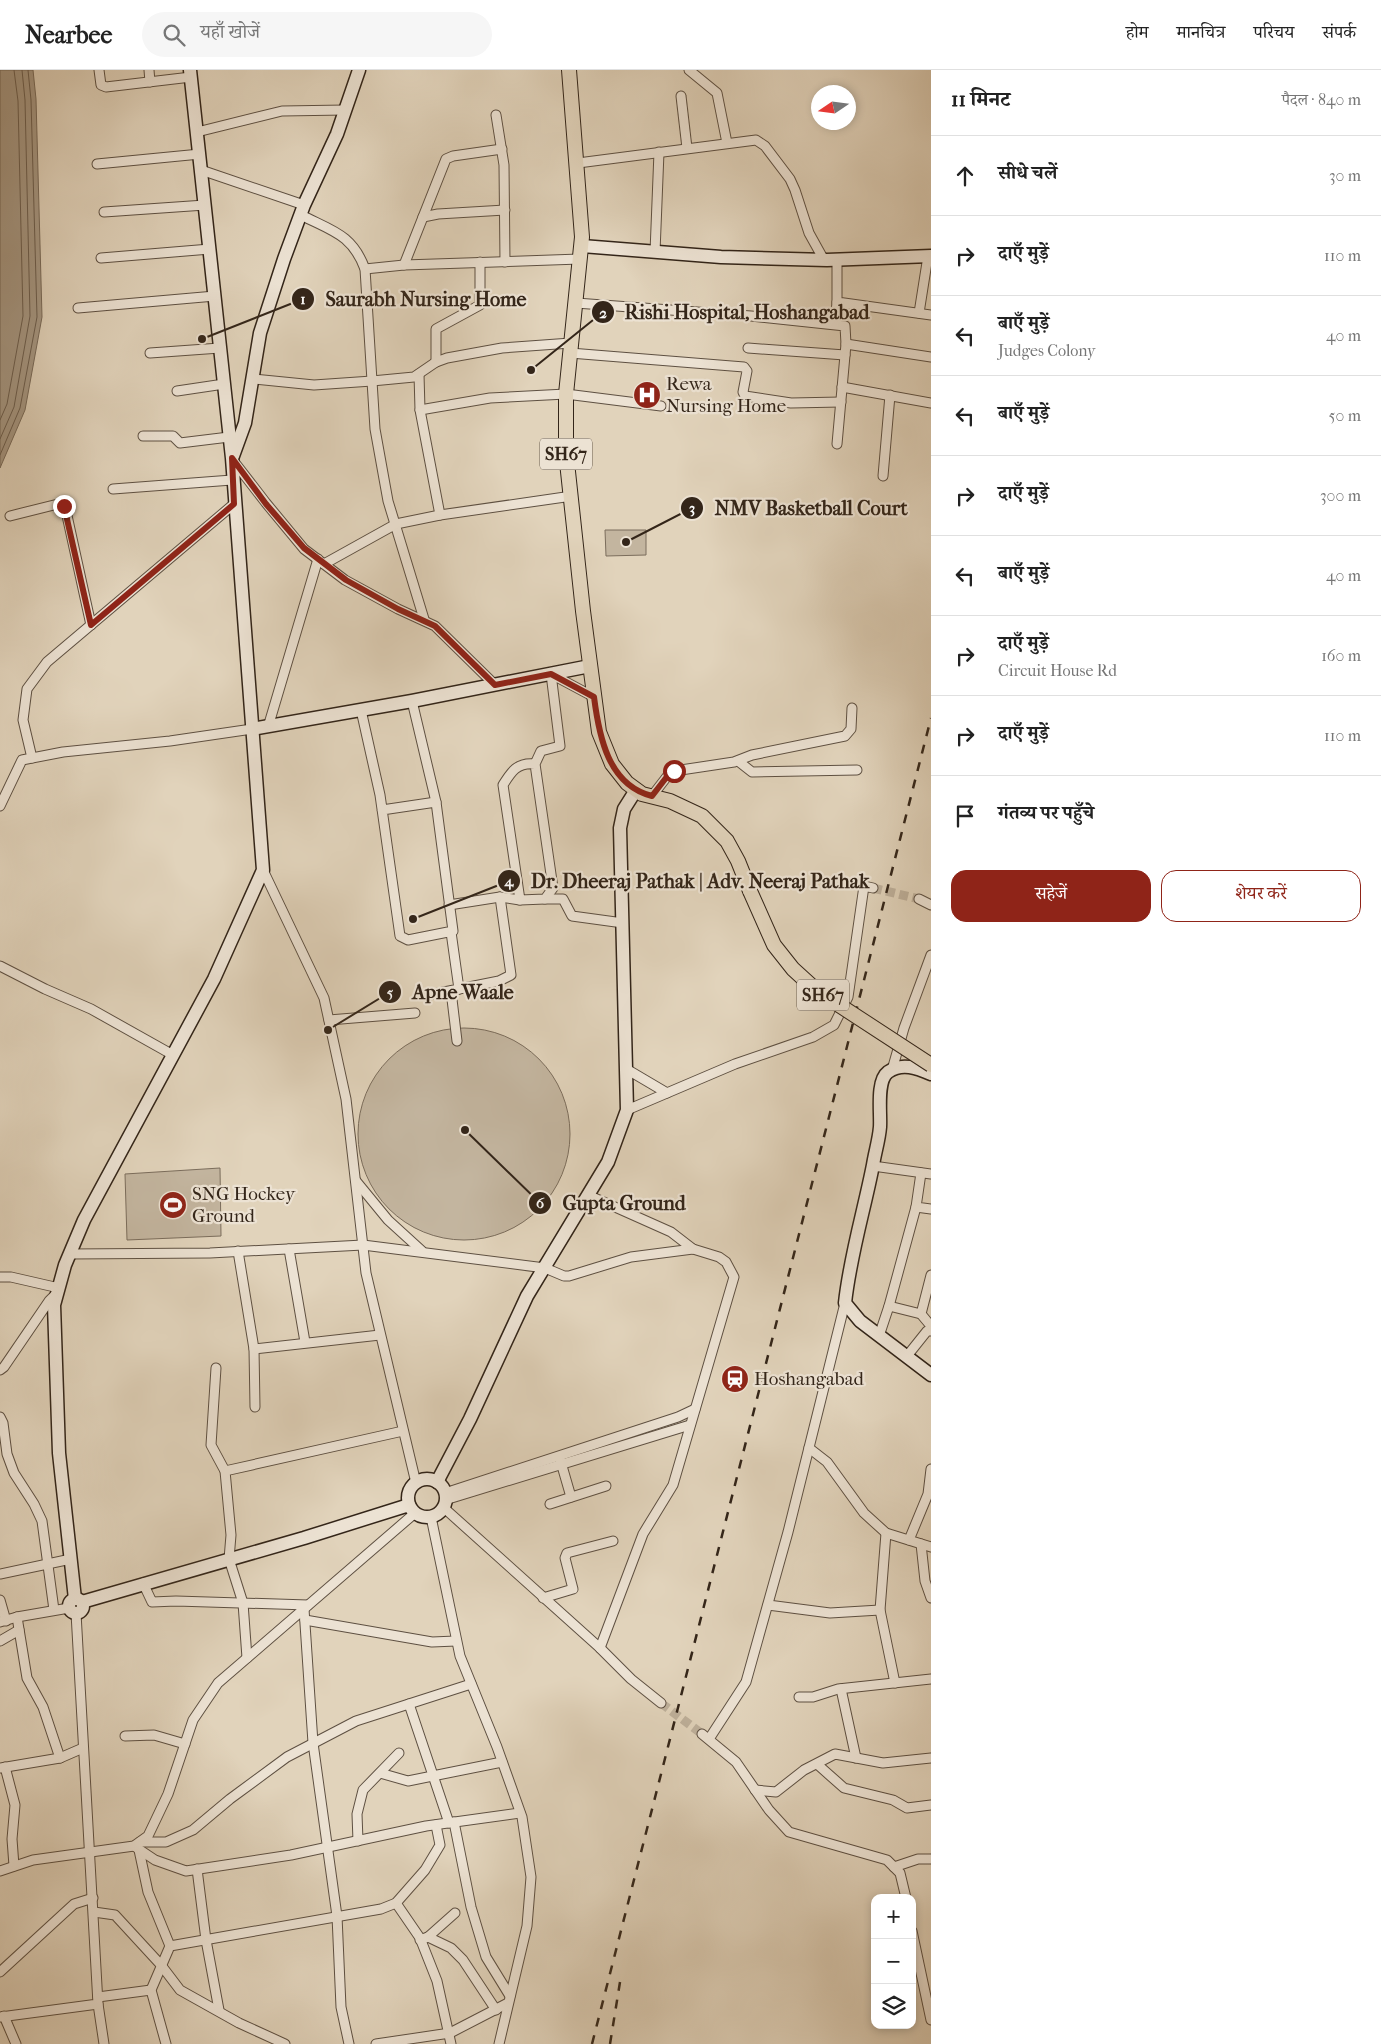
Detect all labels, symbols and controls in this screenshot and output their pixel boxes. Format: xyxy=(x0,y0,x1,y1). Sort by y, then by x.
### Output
search box xyxy=(142,12,492,57)
text: Nearbee xyxy=(25,21,112,49)
icon: search xyxy=(160,21,188,49)
text: यहाँ खोजें xyxy=(200,21,260,43)
text: होम xyxy=(1126,22,1149,43)
text: मानचित्र xyxy=(1177,22,1225,43)
text: परिचय xyxy=(1253,22,1294,43)
text: संपर्क xyxy=(1322,22,1356,43)
north arrow xyxy=(811,85,856,130)
text: 11 मिनट xyxy=(951,87,1010,111)
text: पैदल · 840 m xyxy=(1282,90,1361,109)
icon: ahead xyxy=(951,162,979,190)
text: सीधे चलें xyxy=(998,162,1057,184)
text: 30 m xyxy=(1329,166,1361,185)
icon: right xyxy=(951,242,979,270)
text: दाएँ मुड़ें xyxy=(998,242,1049,264)
text: 110 m xyxy=(1324,246,1361,265)
callout: Saurabh Nursing Home xyxy=(291,282,537,317)
text: Saurabh Nursing Home xyxy=(326,288,527,311)
text: 1 xyxy=(300,290,306,308)
callout: Rishi Hospital, Hoshangabad xyxy=(590,295,880,330)
text: Rishi Hospital, Hoshangabad xyxy=(625,301,870,324)
text: 2 xyxy=(599,304,607,322)
text: बाएँ मुड़ें xyxy=(998,312,1049,334)
icon: left xyxy=(951,322,979,350)
text: 40 m xyxy=(1326,326,1361,345)
text: Judges Colony xyxy=(998,341,1096,360)
place label: Rewa Nursing Home xyxy=(666,373,786,417)
hospital icon: Rewa Nursing Home xyxy=(632,380,662,410)
icon: left xyxy=(951,402,979,430)
text: बाएँ मुड़ें xyxy=(998,402,1049,424)
text: 50 m xyxy=(1329,406,1361,425)
road number: SH67 xyxy=(540,438,592,469)
icon: right xyxy=(951,482,979,510)
text: दाएँ मुड़ें xyxy=(998,482,1049,504)
text: 300 m xyxy=(1320,486,1361,505)
callout: NMV Basketball Court xyxy=(680,490,918,525)
route end xyxy=(53,495,76,518)
text: NMV Basketball Court xyxy=(714,497,908,520)
text: 3 xyxy=(689,499,695,517)
icon: left xyxy=(951,562,979,590)
text: बाएँ मुड़ें xyxy=(998,562,1049,584)
text: 40 m xyxy=(1326,566,1361,585)
text: दाएँ मुड़ें xyxy=(998,632,1049,654)
icon: right xyxy=(951,642,979,670)
text: 160 m xyxy=(1321,646,1361,665)
text: Circuit House Rd xyxy=(998,661,1117,680)
icon: right xyxy=(951,722,979,750)
text: दाएँ मुड़ें xyxy=(998,722,1049,744)
text: 110 m xyxy=(1324,726,1361,745)
route start xyxy=(663,760,686,783)
icon: arrive xyxy=(951,802,979,830)
text: गंतव्य पर पहुँचे xyxy=(998,802,1094,824)
callout: Dr. Dheeraj Pathak | Adv. Neeraj Pathak xyxy=(496,863,880,898)
text: Dr. Dheeraj Pathak | Adv. Neeraj Pathak xyxy=(531,870,870,893)
button: सहेजें xyxy=(951,870,1151,922)
button: शेयर करें xyxy=(1161,870,1361,922)
text: 4 xyxy=(504,872,515,890)
callout: Apne Waale xyxy=(378,974,524,1009)
road number: SH67 xyxy=(797,980,849,1010)
text: Apne Waale xyxy=(410,981,514,1004)
text: 5 xyxy=(387,983,394,1001)
place label: SNG Hockey Ground xyxy=(192,1183,296,1227)
callout: Gupta Ground xyxy=(528,1186,696,1221)
sports icon: SNG Hockey Ground xyxy=(158,1190,188,1220)
text: Gupta Ground xyxy=(562,1192,687,1215)
text: 6 xyxy=(536,1194,545,1212)
station icon: Hoshangabad xyxy=(720,1364,750,1394)
place label: Hoshangabad xyxy=(754,1368,865,1390)
map controls xyxy=(871,1894,916,2029)
button: + xyxy=(871,1894,916,1939)
button: − xyxy=(871,1939,916,1984)
button: layers xyxy=(871,1984,916,2029)

